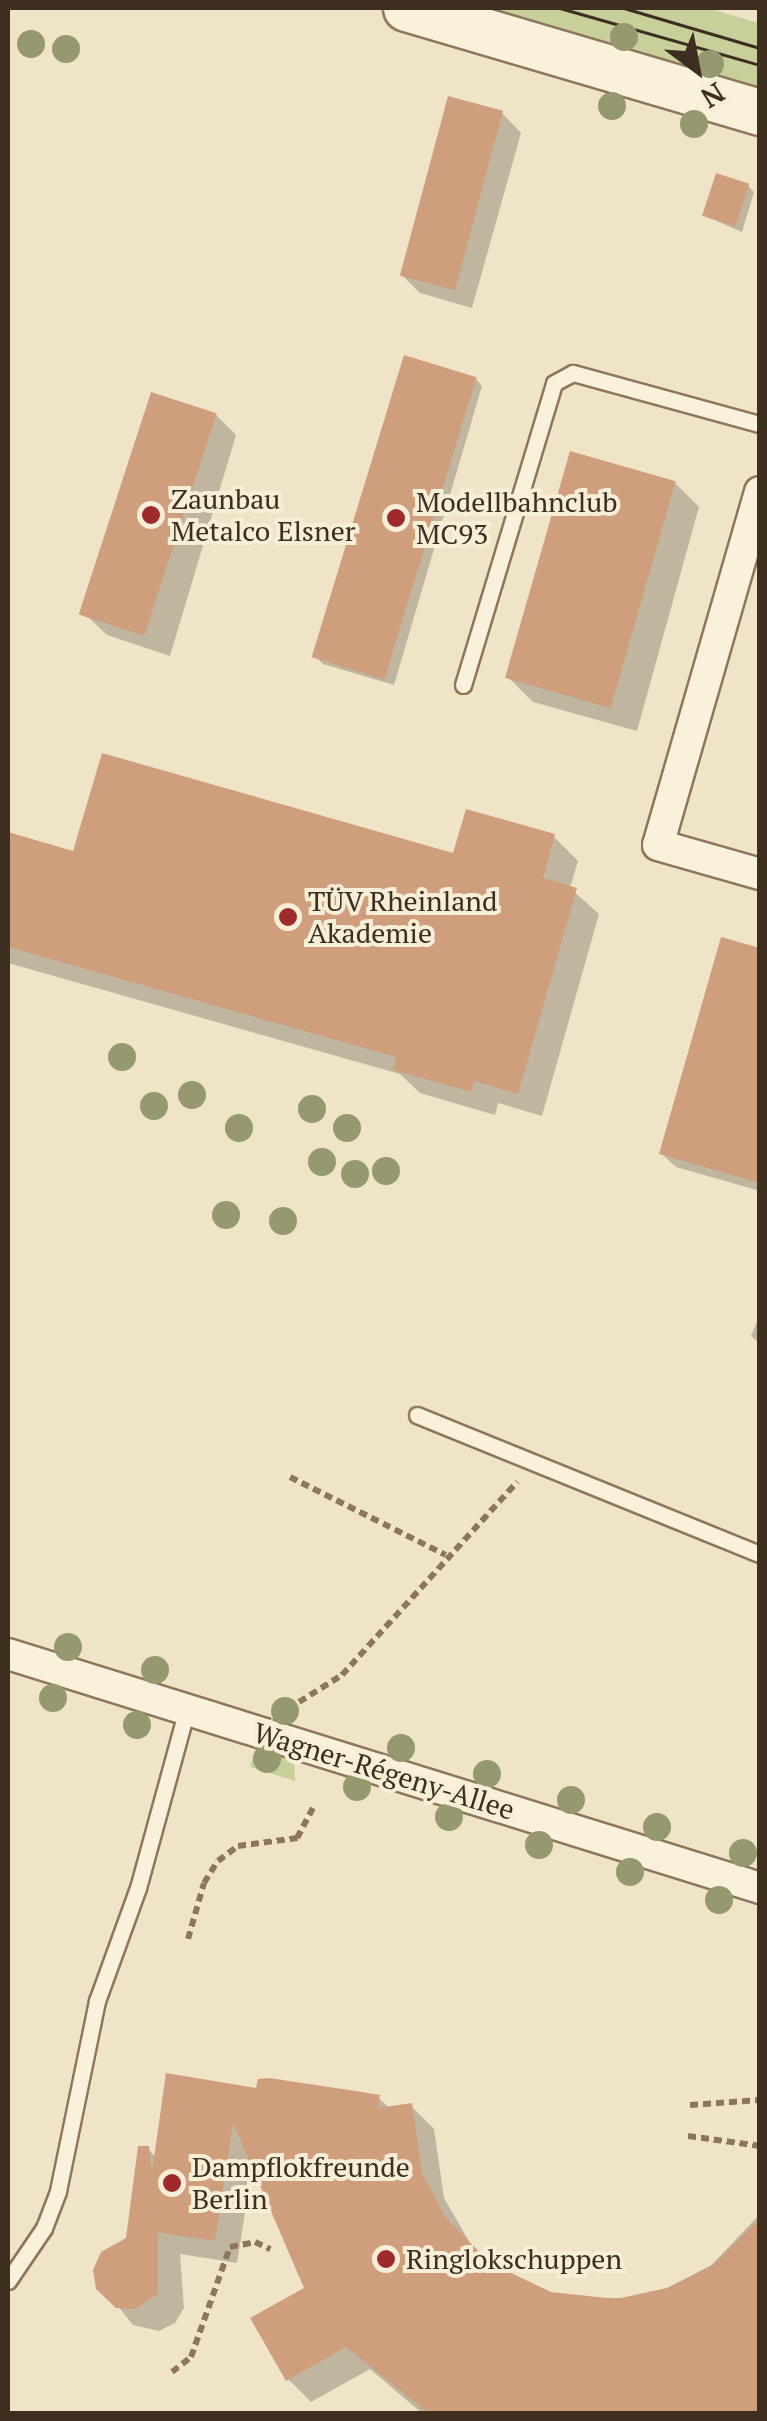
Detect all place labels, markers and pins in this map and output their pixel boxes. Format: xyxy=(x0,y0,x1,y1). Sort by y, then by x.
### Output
place label: Zaunbau Metalco Elsner xyxy=(171,482,355,548)
place label: Modellbahnclub MC93 xyxy=(416,485,618,551)
marker: Zaunbau Metalco Elsner xyxy=(140,504,162,526)
marker: Modellbahnclub MC93 xyxy=(385,507,407,529)
place label: TÜV Rheinland Akademie xyxy=(308,884,498,950)
marker: TÜV Rheinland Akademie xyxy=(277,906,299,928)
place label: Dampflokfreunde Berlin xyxy=(192,2150,410,2216)
marker: Dampflokfreunde Berlin xyxy=(161,2172,183,2194)
place label: Ringlokschuppen xyxy=(406,2242,622,2276)
marker: Ringlokschuppen xyxy=(375,2248,397,2270)

